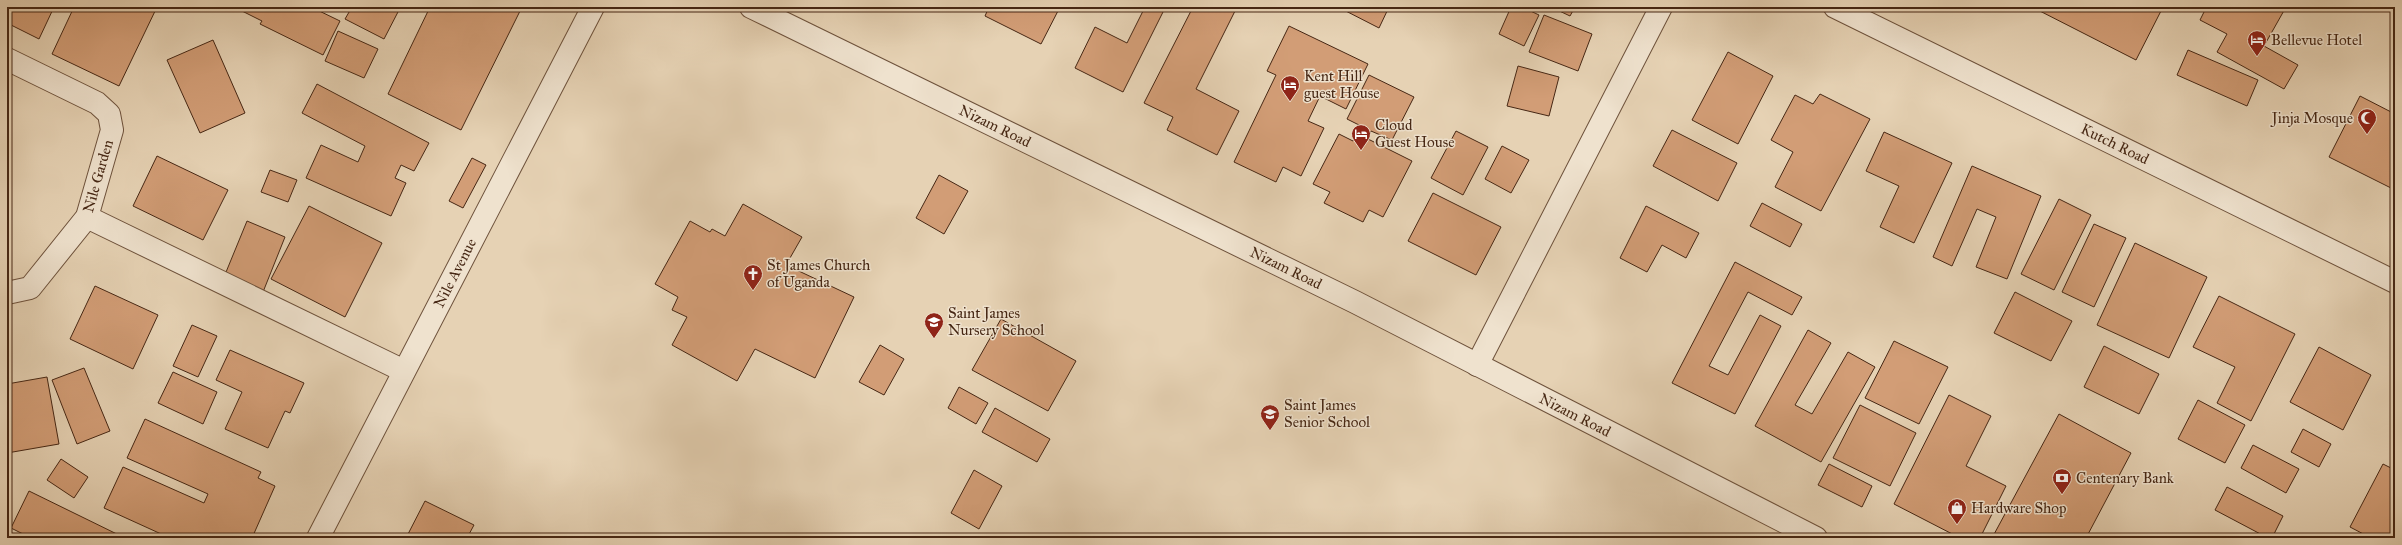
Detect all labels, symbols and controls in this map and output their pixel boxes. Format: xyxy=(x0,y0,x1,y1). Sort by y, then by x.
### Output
hotel icon: Bellevue Hotel xyxy=(2246,29,2268,57)
place label: Bellevue Hotel xyxy=(2271,31,2363,49)
place label: Kent Hill guest House xyxy=(1304,67,1380,102)
hotel icon: Kent Hill guest House xyxy=(1279,74,1301,102)
street label: Nizam Road xyxy=(956,101,1034,151)
mosque icon: Jinja Mosque xyxy=(2356,107,2378,135)
place label: Jinja Mosque xyxy=(2270,109,2353,128)
place label: Cloud Guest House xyxy=(1375,116,1454,151)
street label: Kutch Road xyxy=(2078,120,2152,168)
hotel icon: Cloud Guest House xyxy=(1350,123,1372,151)
street label: Nile Garden xyxy=(79,137,117,215)
street label: Nile Avenue xyxy=(430,235,480,311)
street label: Nizam Road xyxy=(1247,243,1325,293)
place label: St James Church of Uganda xyxy=(767,256,871,291)
church icon: St James Church of Uganda xyxy=(742,263,764,291)
place label: Saint James Nursery School xyxy=(948,304,1045,339)
school or university icon: Saint James Nursery School xyxy=(923,311,945,339)
street label: Nizam Road xyxy=(1536,389,1614,441)
place label: Saint James Senior School xyxy=(1284,396,1371,431)
school or university icon: Saint James Senior School xyxy=(1259,403,1281,431)
bank icon: Centenary Bank xyxy=(2051,467,2073,495)
place label: Centenary Bank xyxy=(2076,469,2174,487)
shop icon: Hardware Shop xyxy=(1946,497,1968,525)
place label: Hardware Shop xyxy=(1971,499,2067,517)

